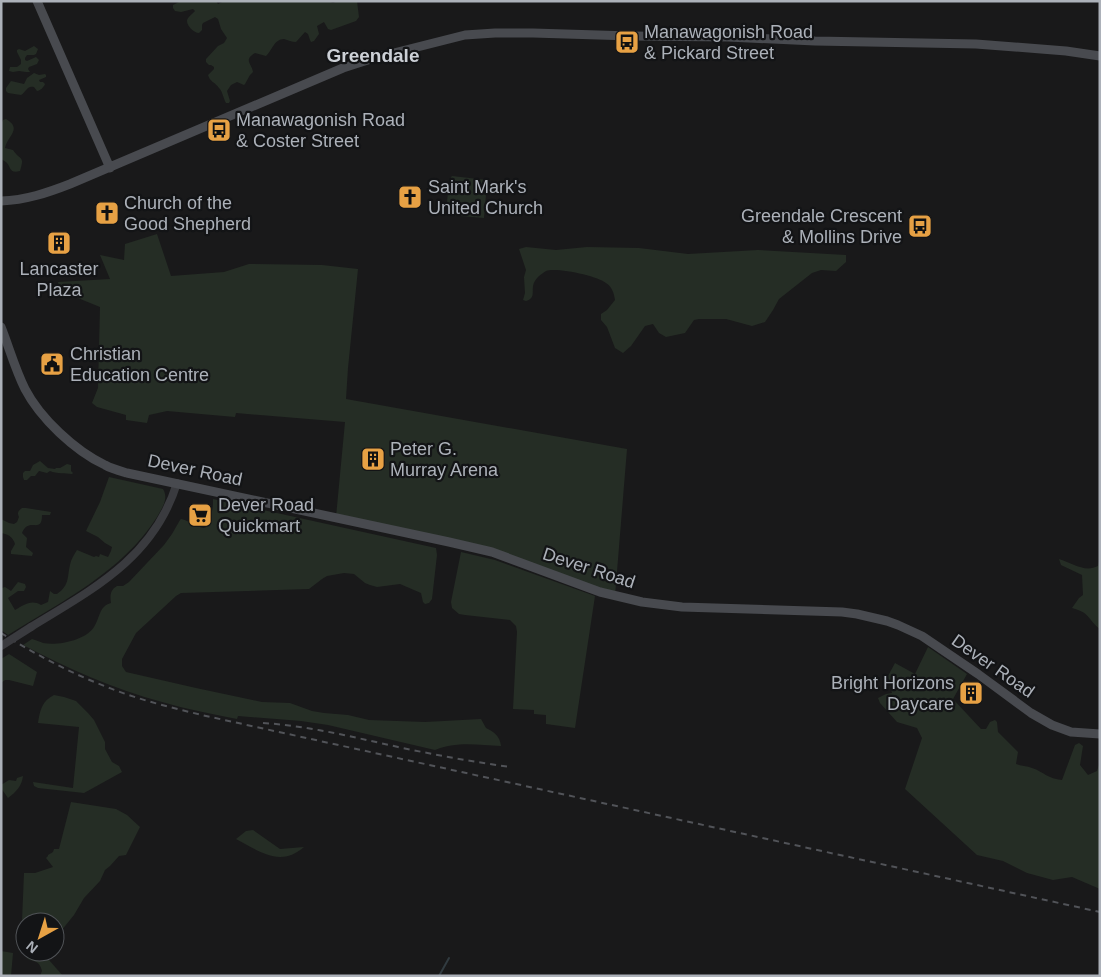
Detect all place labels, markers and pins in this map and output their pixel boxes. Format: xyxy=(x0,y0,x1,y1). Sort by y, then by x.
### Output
place label: Manawagonish Road & Pickard Street xyxy=(644,22,813,63)
bus stop icon: Manawagonish Road & Pickard Street xyxy=(614,29,640,55)
place label: Manawagonish Road & Coster Street xyxy=(236,110,405,151)
bus stop icon: Manawagonish Road & Coster Street xyxy=(206,117,232,143)
place label: Saint Mark's United Church xyxy=(428,177,543,218)
church icon: Saint Mark's United Church xyxy=(397,184,423,210)
place label: Church of the Good Shepherd xyxy=(124,193,251,234)
church icon: Church of the Good Shepherd xyxy=(94,200,120,226)
place label: Greendale Crescent & Mollins Drive xyxy=(741,206,902,247)
bus stop icon: Greendale Crescent & Mollins Drive xyxy=(907,213,933,239)
building icon: Lancaster Plaza xyxy=(46,230,72,256)
place label: Lancaster Plaza xyxy=(19,259,99,300)
place label: Christian Education Centre xyxy=(70,344,209,385)
public building icon: Christian Education Centre xyxy=(39,351,65,377)
place label: Peter G. Murray Arena xyxy=(390,439,499,480)
building icon: Peter G. Murray Arena xyxy=(360,446,386,472)
place label: Dever Road Quickmart xyxy=(218,495,314,536)
supermarket icon: Dever Road Quickmart xyxy=(187,502,213,528)
place label: Bright Horizons Daycare xyxy=(831,673,954,714)
building icon: Bright Horizons Daycare xyxy=(958,680,984,706)

